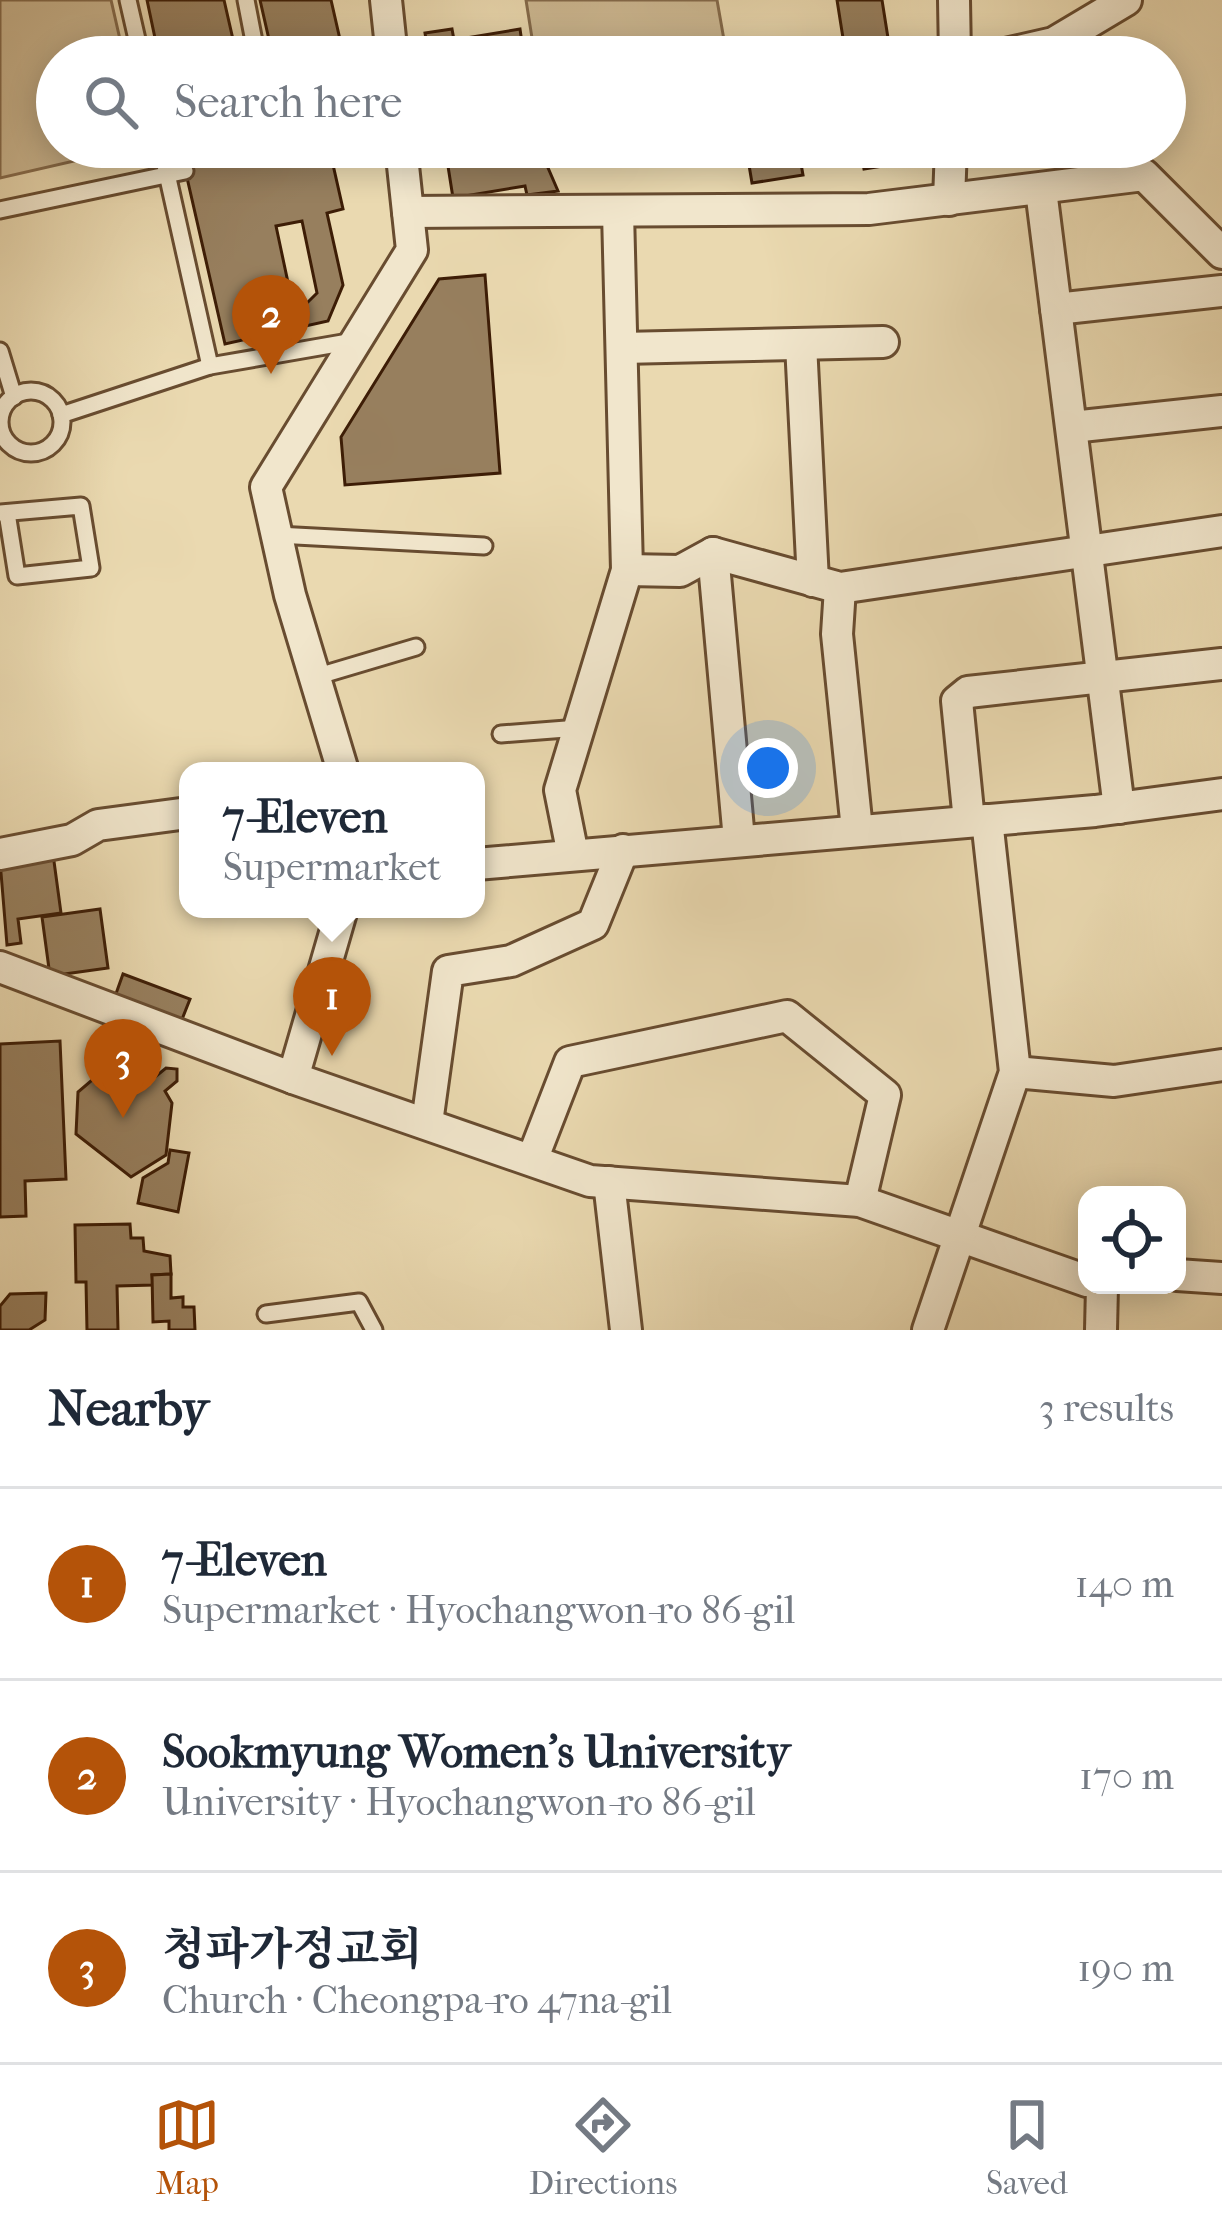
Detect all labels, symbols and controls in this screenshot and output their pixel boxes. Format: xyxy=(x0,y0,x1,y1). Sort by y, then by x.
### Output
search box xyxy=(36,36,1186,168)
icon: search xyxy=(78,69,144,135)
text: Search here xyxy=(174,76,402,129)
pin: 2 xyxy=(232,275,310,374)
your location xyxy=(738,738,798,798)
popup xyxy=(179,762,485,918)
text: 7-Eleven xyxy=(223,791,388,844)
text: Supermarket xyxy=(223,844,441,890)
pin: 1 xyxy=(293,957,371,1056)
pin: 3 xyxy=(84,1019,162,1118)
map controls xyxy=(1078,1186,1186,1294)
button: locate xyxy=(1078,1186,1186,1294)
text: Nearby xyxy=(48,1378,209,1438)
text: 3 results xyxy=(1039,1385,1174,1431)
text: 7-Eleven xyxy=(162,1534,327,1587)
text: 1 xyxy=(80,1561,94,1607)
text: 140 m xyxy=(1075,1561,1174,1607)
text: Supermarket · Hyochangwon-ro 86-gil xyxy=(162,1587,795,1633)
text: Sookmyung Women's University xyxy=(162,1726,790,1779)
text: 2 xyxy=(77,1753,97,1799)
text: 170 m xyxy=(1079,1753,1174,1799)
text: University · Hyochangwon-ro 86-gil xyxy=(162,1779,756,1825)
text: 청파가정교회 xyxy=(162,1923,423,1976)
text: 3 xyxy=(79,1945,95,1991)
text: 190 m xyxy=(1077,1945,1174,1991)
text: Church · Cheongpa-ro 47na-gil xyxy=(162,1977,672,2023)
tab: Map xyxy=(154,2092,220,2203)
tab: Directions xyxy=(529,2092,677,2203)
tab: Saved xyxy=(986,2092,1068,2203)

